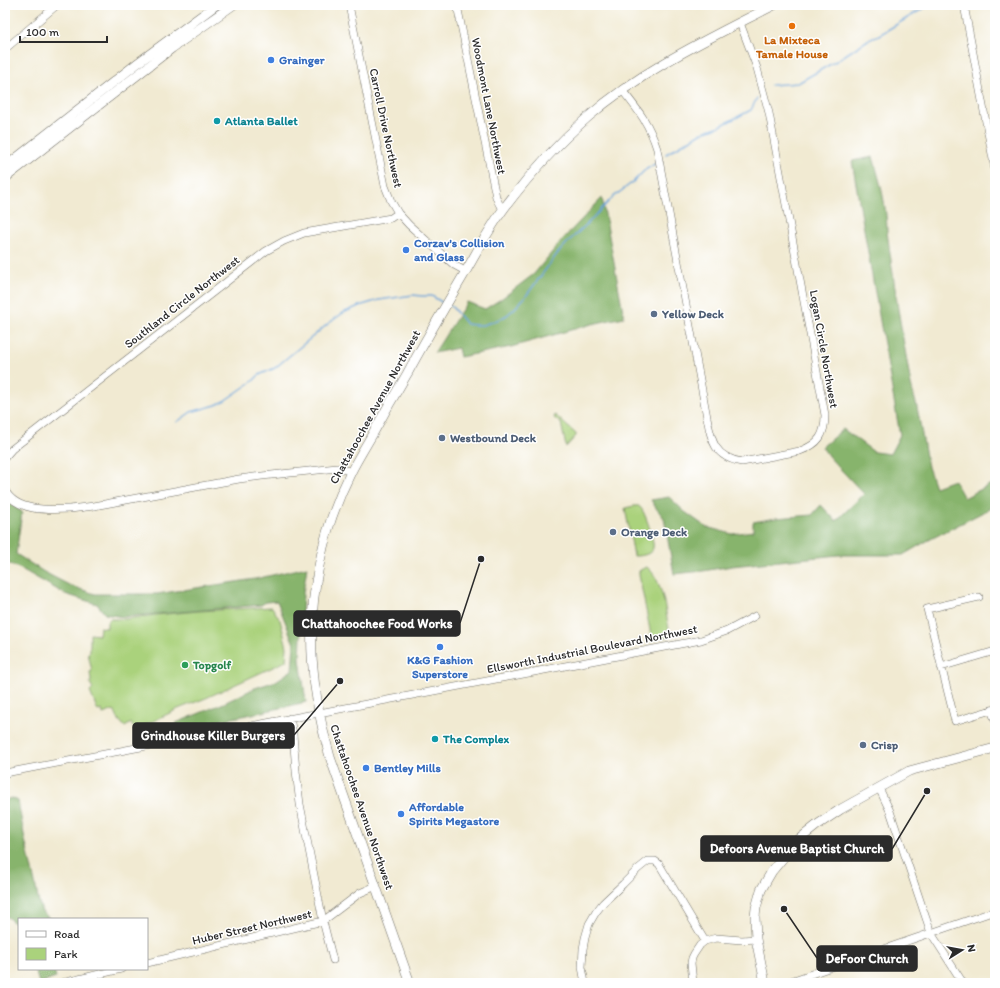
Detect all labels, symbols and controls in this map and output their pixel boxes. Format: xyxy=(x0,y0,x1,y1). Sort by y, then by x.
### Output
scale bar xyxy=(20,18,107,44)
marker: La Mixteca Tamale House xyxy=(787,21,797,31)
text: 100 m xyxy=(26,25,59,39)
place label: La Mixteca Tamale House xyxy=(755,33,828,61)
street label: Woodmont Lane Northwest xyxy=(469,36,509,176)
place label: Grainger xyxy=(279,53,325,68)
marker: Grainger xyxy=(266,55,276,65)
street label: Carroll Drive Northwest xyxy=(366,67,406,190)
place label: Atlanta Ballet xyxy=(224,114,298,128)
marker: Atlanta Ballet xyxy=(212,116,222,126)
place label: Corzav's Collision and Glass xyxy=(414,236,505,264)
marker: Corzav's Collision and Glass xyxy=(401,245,411,255)
street label: Southland Circle Northwest xyxy=(122,252,243,351)
street label: Logan Circle Northwest xyxy=(807,289,841,410)
place label: Yellow Deck xyxy=(661,307,725,321)
marker: Yellow Deck xyxy=(649,309,659,319)
street label: Chattahoochee Avenue Northwest xyxy=(327,327,424,486)
place label: Westbound Deck xyxy=(450,431,537,445)
marker: Westbound Deck xyxy=(437,433,447,443)
place label: Orange Deck xyxy=(621,525,688,540)
marker: Orange Deck xyxy=(608,527,618,537)
callout: Chattahoochee Food Works xyxy=(294,611,460,636)
text: Chattahoochee Food Works xyxy=(302,616,453,631)
street label: Ellsworth Industrial Boulevard Northwest xyxy=(486,622,699,676)
marker: K&G Fashion Superstore xyxy=(435,642,445,652)
place label: K&G Fashion Superstore xyxy=(407,653,473,682)
place label: Topgolf xyxy=(192,658,232,673)
marker: Topgolf xyxy=(180,660,190,670)
street label: Chattahoochee Avenue Northwest xyxy=(327,722,397,892)
callout: Grindhouse Killer Burgers xyxy=(133,723,294,748)
text: Grindhouse Killer Burgers xyxy=(141,728,285,744)
place label: The Complex xyxy=(442,732,510,747)
marker: The Complex xyxy=(430,734,440,744)
place label: Crisp xyxy=(871,738,899,753)
marker: Crisp xyxy=(858,740,868,750)
place label: Bentley Mills xyxy=(374,761,441,776)
marker: Bentley Mills xyxy=(361,763,371,773)
place label: Affordable Spirits Megastore xyxy=(408,800,499,829)
marker: Affordable Spirits Megastore xyxy=(396,809,406,819)
callout: Defoors Avenue Baptist Church xyxy=(701,836,892,861)
text: Defoors Avenue Baptist Church xyxy=(710,841,885,857)
street label: Huber Street Northwest xyxy=(191,906,314,948)
legend xyxy=(18,918,148,970)
text: Road xyxy=(54,927,80,941)
north arrow xyxy=(942,930,982,970)
text: N xyxy=(964,943,978,953)
callout: DeFoor Church xyxy=(817,946,917,971)
text: Park xyxy=(54,947,78,961)
text: DeFoor Church xyxy=(826,951,909,966)

